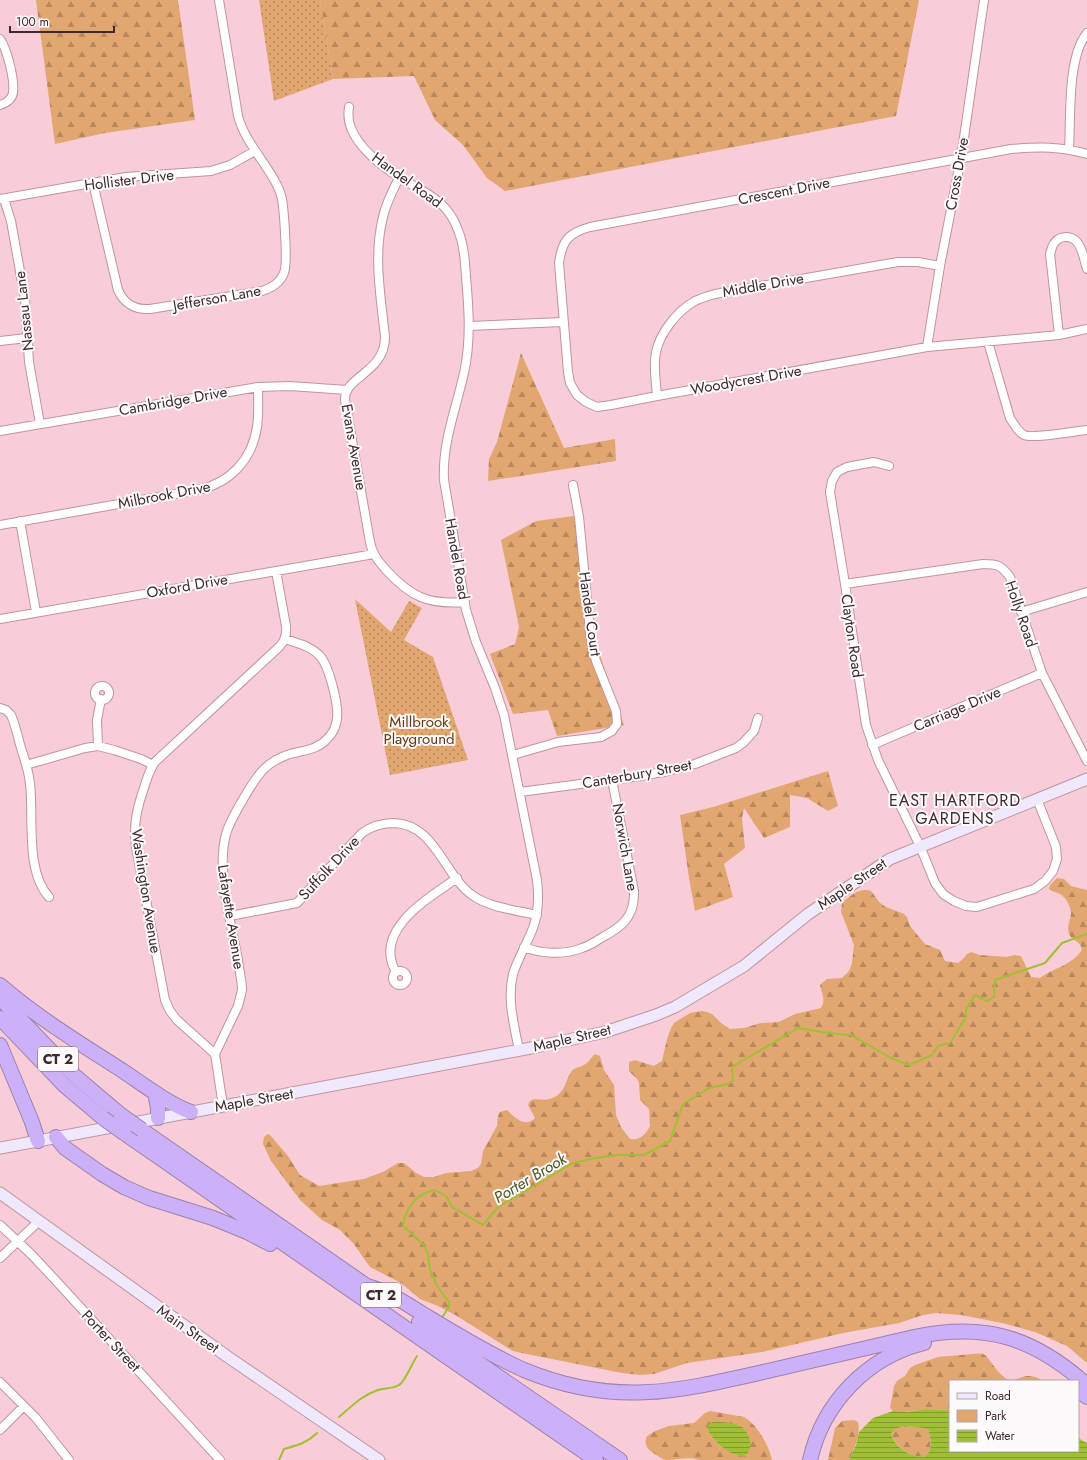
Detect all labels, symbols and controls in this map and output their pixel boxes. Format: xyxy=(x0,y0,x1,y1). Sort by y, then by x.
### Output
scale bar xyxy=(10,8,114,34)
text: 100 m xyxy=(16,13,49,31)
street label: Cross Drive xyxy=(940,136,974,212)
street label: Handel Road xyxy=(367,147,447,213)
street label: Hollister Drive xyxy=(83,164,175,196)
street label: Crescent Drive xyxy=(736,171,832,211)
street label: Middle Drive xyxy=(721,267,806,303)
street label: Nassau Lane xyxy=(9,270,39,352)
street label: Jefferson Lane xyxy=(169,279,263,317)
street label: Woodycrest Drive xyxy=(689,359,803,401)
street label: Cambridge Drive xyxy=(117,381,229,421)
street label: Evans Avenue xyxy=(336,402,372,492)
street label: Milbrook Drive xyxy=(116,475,212,515)
street label: Handel Road xyxy=(439,517,475,601)
street label: Oxford Drive xyxy=(145,568,230,604)
street label: Handel Court xyxy=(573,570,607,658)
street label: Holly Road xyxy=(999,578,1043,650)
street label: Clayton Road xyxy=(835,593,869,679)
street label: Carriage Drive xyxy=(910,681,1004,737)
park label: Millbrook Playground xyxy=(383,711,455,750)
street label: Canterbury Street xyxy=(581,753,694,794)
district label: EAST HARTFORD GARDENS xyxy=(889,789,1021,830)
street label: Norwich Lane xyxy=(606,801,644,893)
street label: Washington Avenue xyxy=(125,827,167,955)
street label: Suffolk Drive xyxy=(293,831,365,905)
street label: Maple Street xyxy=(813,852,891,915)
street label: Lafayette Avenue xyxy=(212,863,250,971)
street label: Maple Street xyxy=(531,1018,614,1058)
road number: CT 2 xyxy=(38,1047,78,1071)
street label: Maple Street xyxy=(213,1082,295,1118)
water label: Porter Brook xyxy=(489,1147,572,1209)
road number: CT 2 xyxy=(361,1283,401,1307)
street label: Main Street xyxy=(152,1300,224,1359)
street label: Porter Street xyxy=(76,1305,146,1377)
legend xyxy=(949,1380,1079,1452)
text: Road xyxy=(985,1387,1011,1405)
text: Park xyxy=(985,1407,1007,1425)
text: Water xyxy=(985,1427,1016,1445)

